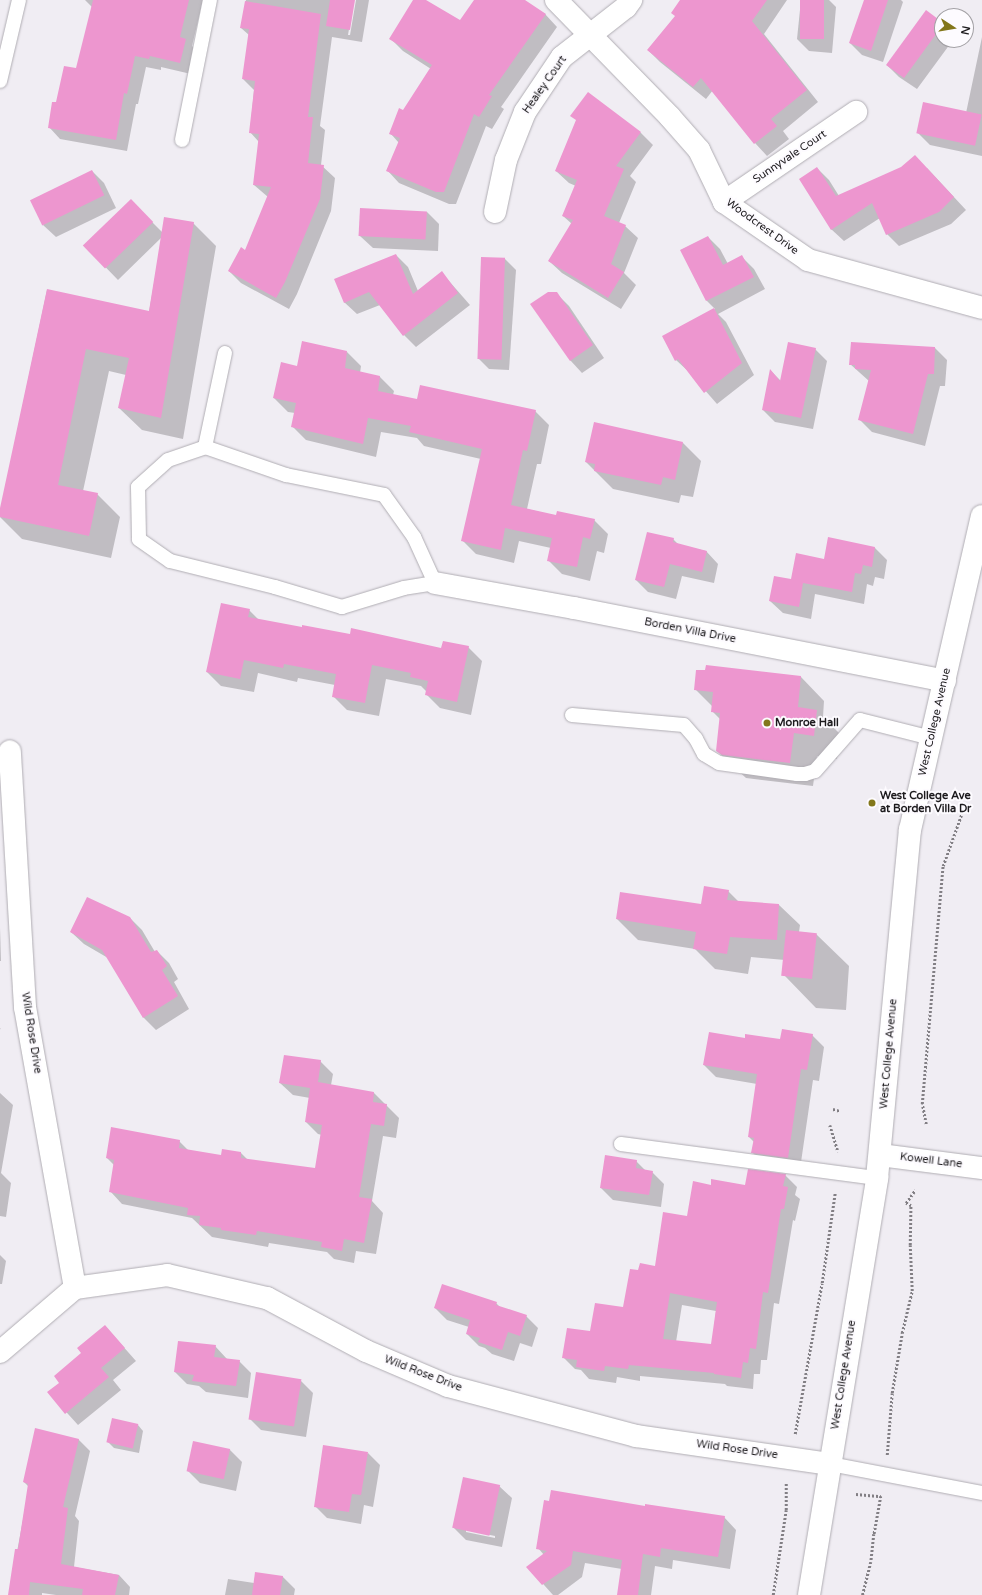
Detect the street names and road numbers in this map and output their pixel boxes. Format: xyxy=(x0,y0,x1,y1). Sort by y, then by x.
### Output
street label: Healey Court xyxy=(520,54,570,116)
street label: Sunnyvale Court xyxy=(751,128,829,186)
street label: Woodcrest Drive xyxy=(723,196,801,258)
street label: Borden Villa Drive xyxy=(643,616,737,646)
street label: West College Avenue xyxy=(916,667,954,777)
street label: Wild Rose Drive xyxy=(18,991,44,1075)
street label: West College Avenue xyxy=(878,998,900,1110)
street label: Kowell Lane xyxy=(899,1151,963,1171)
street label: West College Avenue xyxy=(829,1319,859,1431)
street label: Wild Rose Drive xyxy=(382,1353,464,1395)
street label: Wild Rose Drive xyxy=(695,1438,779,1462)

